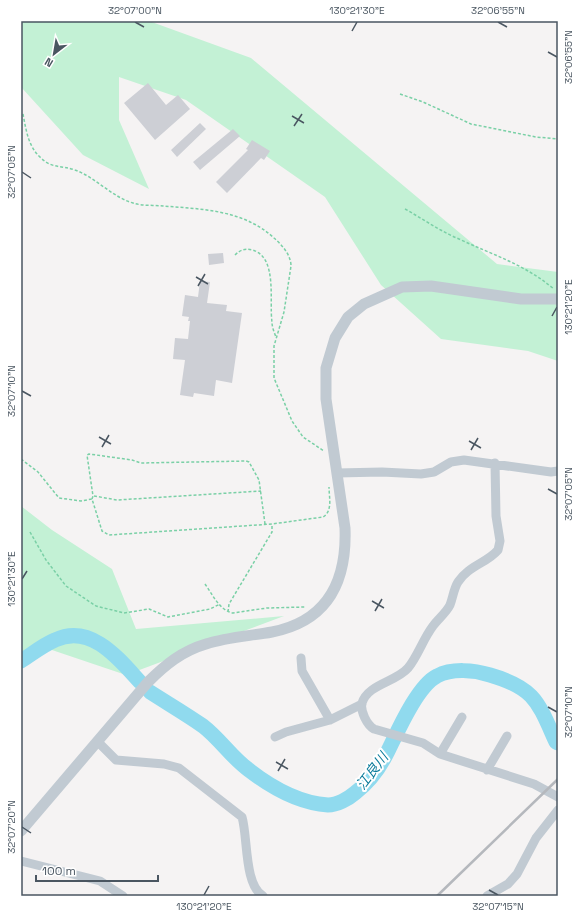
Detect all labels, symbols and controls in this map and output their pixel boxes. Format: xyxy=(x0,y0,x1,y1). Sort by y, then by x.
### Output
text: 32°07'00"N xyxy=(108,4,162,17)
text: 130°21'30"E xyxy=(329,4,385,17)
text: 32°06'55"N xyxy=(471,4,525,17)
text: 32°06'55"N xyxy=(562,30,575,84)
north arrow xyxy=(34,34,74,74)
text: N xyxy=(42,55,56,70)
text: 32°07'05"N xyxy=(5,145,18,199)
text: 130°21'20"E xyxy=(562,279,575,335)
text: 32°07'10"N xyxy=(5,365,18,417)
text: 32°07'05"N xyxy=(562,467,575,521)
text: 130°21'30"E xyxy=(5,551,18,607)
text: 32°07'10"N xyxy=(562,686,575,738)
water label: 江良川 xyxy=(352,747,393,793)
text: 32°07'20"N xyxy=(5,800,18,854)
scale bar xyxy=(36,857,158,883)
text: 100 m xyxy=(42,863,76,879)
text: 130°21'20"E xyxy=(176,900,232,913)
text: 32°07'15"N xyxy=(472,900,524,913)

